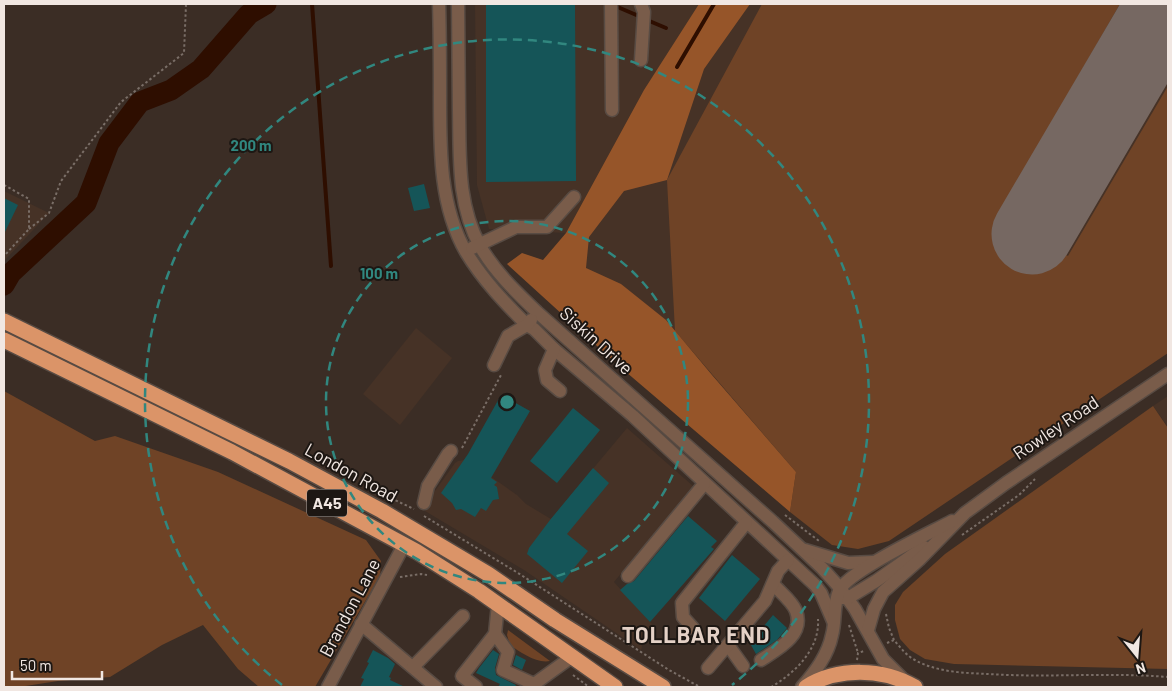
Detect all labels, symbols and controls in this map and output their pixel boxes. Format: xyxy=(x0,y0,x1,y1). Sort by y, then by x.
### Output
text: 200 m xyxy=(230,136,272,154)
text: 100 m xyxy=(360,264,398,282)
street label: Siskin Drive xyxy=(556,302,638,379)
street label: Rowley Road xyxy=(1008,390,1102,464)
centre of rings xyxy=(498,393,516,411)
street label: London Road xyxy=(301,438,402,507)
road number: A45 xyxy=(307,489,347,516)
street label: Brandon Lane xyxy=(314,555,384,660)
district label: TOLLBAR END xyxy=(622,621,770,647)
north arrow xyxy=(1112,631,1162,681)
scale bar xyxy=(12,648,102,680)
text: 50 m xyxy=(20,656,52,674)
text: N xyxy=(1134,659,1148,678)

